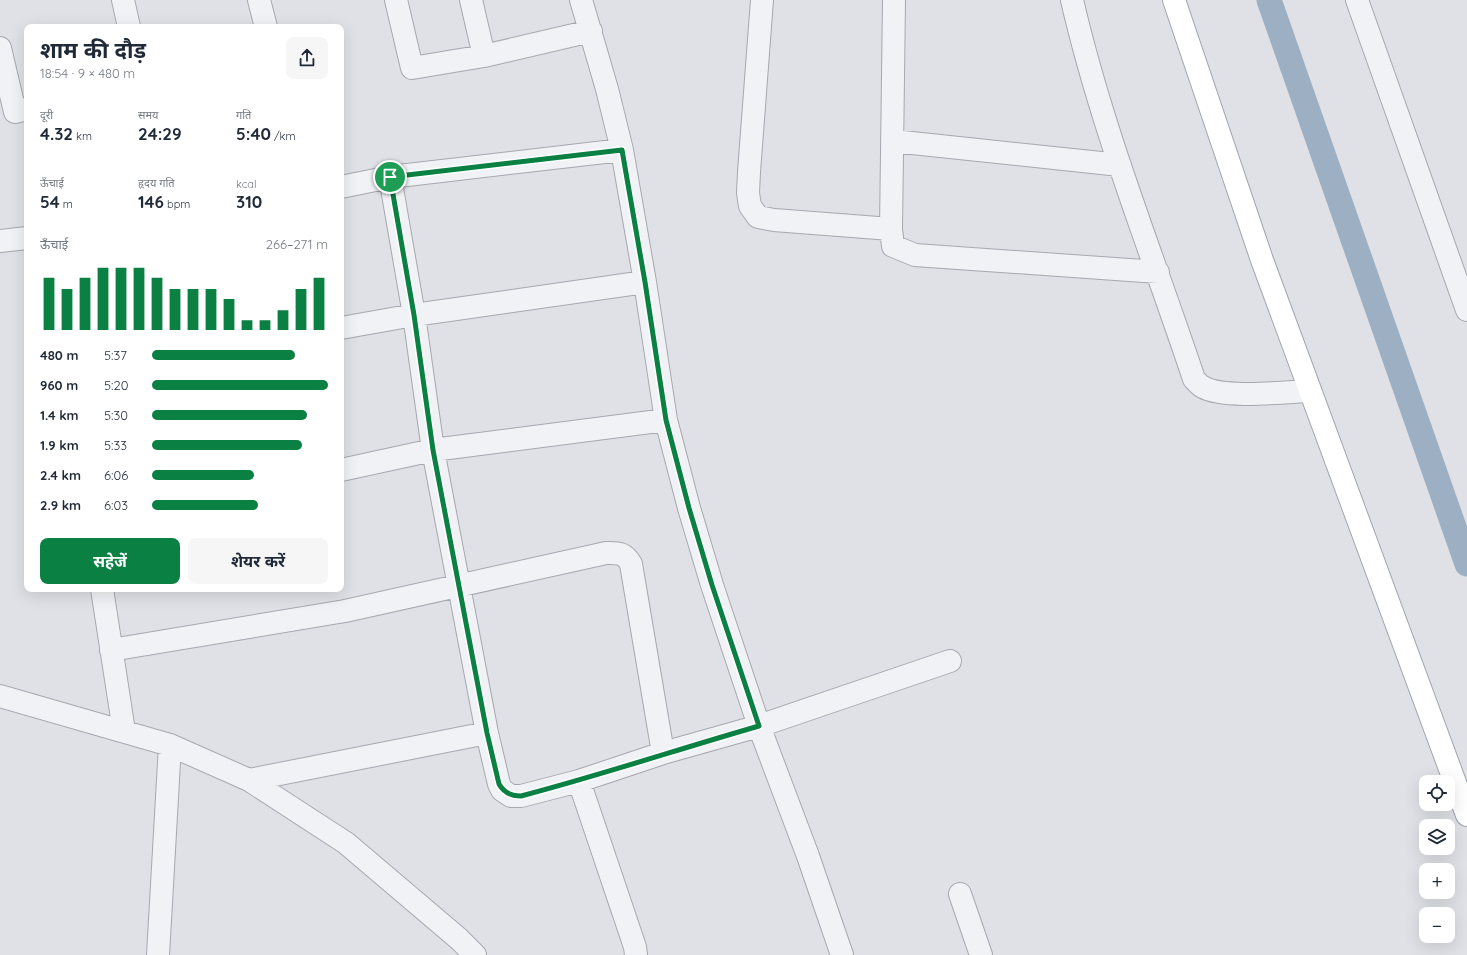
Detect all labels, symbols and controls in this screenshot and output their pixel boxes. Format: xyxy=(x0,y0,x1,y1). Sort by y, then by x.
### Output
text: शाम की दौड़ xyxy=(40,36,146,64)
button: share xyxy=(286,37,328,79)
text: 18:54 · 9 × 480 m xyxy=(40,65,135,81)
text: दूरी xyxy=(40,108,53,122)
text: समय xyxy=(138,108,158,122)
text: गति xyxy=(236,108,251,122)
text: 4.32 xyxy=(40,123,73,144)
text: 24:29 xyxy=(138,123,182,144)
text: 5:40 xyxy=(236,123,271,144)
text: km xyxy=(73,129,92,143)
text: /km xyxy=(271,129,296,143)
pin xyxy=(373,160,407,194)
icon: arrive xyxy=(379,166,401,188)
text: ऊँचाई xyxy=(40,176,64,190)
text: हृदय गति xyxy=(138,176,175,190)
text: kcal xyxy=(236,177,257,191)
text: 54 xyxy=(40,191,60,212)
text: 146 xyxy=(138,191,164,212)
text: 310 xyxy=(236,191,262,212)
text: m xyxy=(60,197,73,211)
text: bpm xyxy=(164,197,190,211)
text: ऊँचाई xyxy=(40,236,68,252)
text: 266–271 m xyxy=(266,236,328,252)
text: 480 m xyxy=(40,347,78,363)
text: 5:37 xyxy=(104,347,127,363)
text: 960 m xyxy=(40,377,78,393)
text: 5:20 xyxy=(104,377,128,393)
text: 1.4 km xyxy=(40,407,79,423)
text: 5:30 xyxy=(104,407,128,423)
text: 1.9 km xyxy=(40,437,79,453)
text: 5:33 xyxy=(104,437,127,453)
text: 2.4 km xyxy=(40,467,81,483)
text: 6:06 xyxy=(104,467,128,483)
text: 2.9 km xyxy=(40,497,81,513)
text: 6:03 xyxy=(104,497,128,513)
button: सहेजें xyxy=(40,538,180,584)
button: शेयर करें xyxy=(188,538,328,584)
map controls xyxy=(1419,775,1455,943)
button: locate xyxy=(1419,775,1455,811)
button: layers xyxy=(1419,819,1455,855)
button: + xyxy=(1419,863,1455,899)
button: − xyxy=(1419,907,1455,943)

